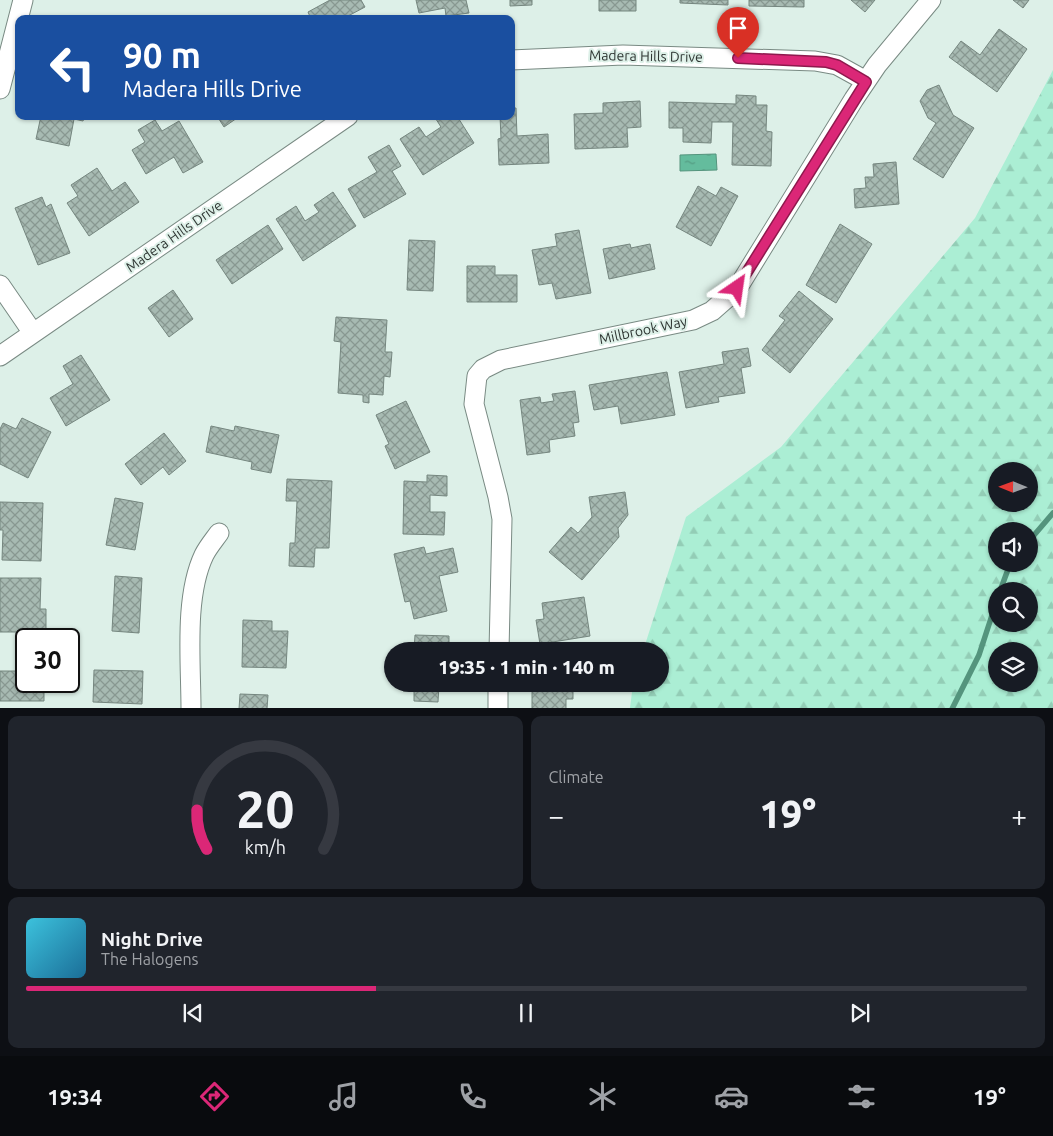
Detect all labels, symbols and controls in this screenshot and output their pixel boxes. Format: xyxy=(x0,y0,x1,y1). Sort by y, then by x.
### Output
pin xyxy=(717,7,759,58)
icon: arrive xyxy=(724,14,752,42)
icon: left xyxy=(40,35,105,100)
text: 90 m xyxy=(123,35,201,75)
street label: Madera Hills Drive xyxy=(589,47,703,65)
text: Madera Hills Drive xyxy=(123,76,302,101)
street label: Madera Hills Drive xyxy=(123,197,225,275)
position arrow xyxy=(710,261,762,313)
street label: Millbrook Way xyxy=(597,313,689,347)
north arrow xyxy=(988,462,1038,512)
map controls xyxy=(988,462,1038,692)
button: sound xyxy=(988,522,1038,572)
button: search xyxy=(988,582,1038,632)
speed limit sign: 30 xyxy=(15,628,80,693)
button: layers xyxy=(988,642,1038,692)
text: 19:35 · 1 min · 140 m xyxy=(438,656,615,678)
text: Climate xyxy=(549,768,604,786)
text: 20 xyxy=(236,780,295,838)
text: 19° xyxy=(759,793,816,835)
text: − xyxy=(549,800,564,831)
text: + xyxy=(1011,800,1027,831)
text: km/h xyxy=(245,837,286,857)
text: Night Drive xyxy=(101,928,203,950)
text: The Halogens xyxy=(101,950,199,968)
icon: previous xyxy=(179,999,207,1027)
icon: pause xyxy=(512,999,540,1027)
icon: next xyxy=(846,999,874,1027)
icon: directions xyxy=(197,1079,232,1114)
icon: music xyxy=(326,1079,361,1114)
icon: phone xyxy=(455,1079,490,1114)
icon: climate xyxy=(585,1079,620,1114)
icon: car xyxy=(714,1079,749,1114)
icon: filters xyxy=(844,1079,879,1114)
text: 19:34 xyxy=(47,1084,102,1109)
text: 19° xyxy=(973,1084,1006,1109)

